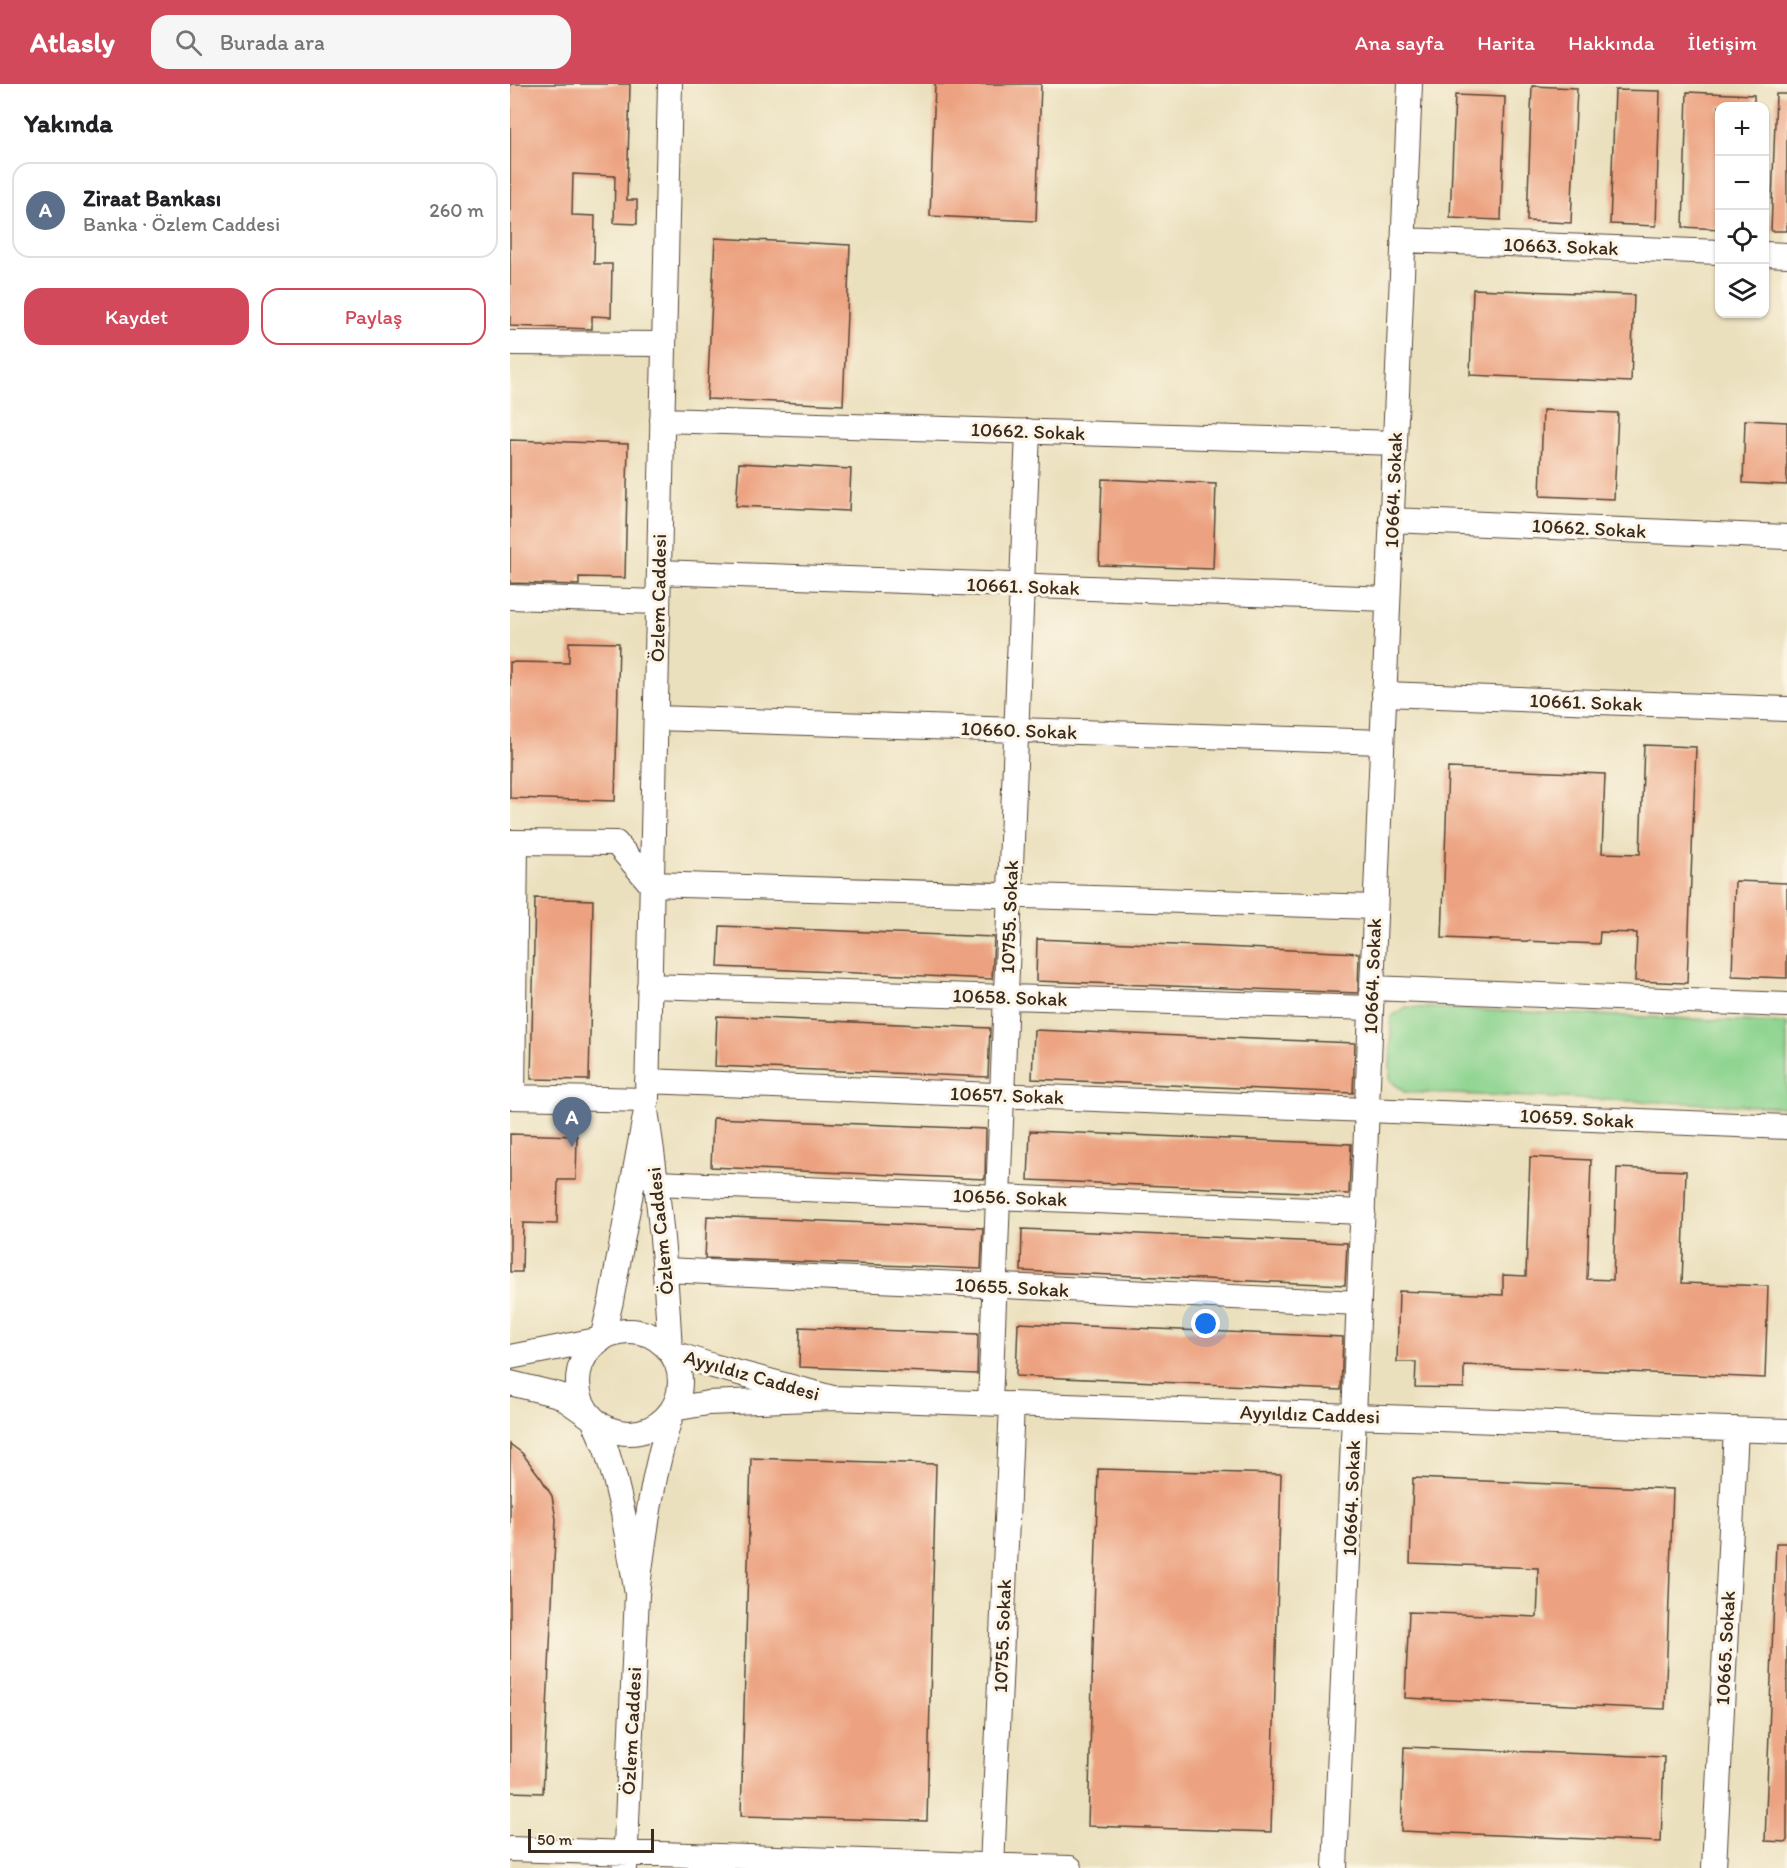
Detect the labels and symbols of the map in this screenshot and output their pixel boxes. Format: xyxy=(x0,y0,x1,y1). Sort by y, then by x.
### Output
street label: 10663. Sokak xyxy=(1503,232,1619,260)
street label: 10662. Sokak xyxy=(970,417,1086,445)
street label: 10664. Sokak xyxy=(1379,432,1407,548)
street label: 10662. Sokak xyxy=(1531,513,1647,543)
street label: Özlem Caddesi xyxy=(645,534,671,662)
street label: 10661. Sokak xyxy=(966,572,1080,600)
street label: 10661. Sokak xyxy=(1529,688,1643,716)
street label: 10660. Sokak xyxy=(960,716,1078,744)
street label: 10755. Sokak xyxy=(995,860,1023,974)
street label: 10664. Sokak xyxy=(1358,918,1386,1034)
street label: 10658. Sokak xyxy=(952,983,1068,1011)
street label: 10657. Sokak xyxy=(950,1081,1064,1109)
pin: A xyxy=(552,1098,592,1147)
street label: 10659. Sokak xyxy=(1519,1103,1635,1133)
street label: Özlem Caddesi xyxy=(641,1166,679,1296)
street label: 10656. Sokak xyxy=(952,1183,1068,1211)
street label: 10655. Sokak xyxy=(954,1272,1070,1302)
your location xyxy=(1191,1309,1220,1338)
street label: Ayyıldız Caddesi xyxy=(681,1344,823,1406)
street label: Ayyıldız Caddesi xyxy=(1240,1400,1380,1428)
street label: 10664. Sokak xyxy=(1337,1440,1365,1556)
street label: 10755. Sokak xyxy=(988,1579,1016,1693)
street label: 10665. Sokak xyxy=(1710,1590,1740,1706)
street label: Özlem Caddesi xyxy=(616,1666,646,1796)
scale bar xyxy=(528,1826,654,1854)

